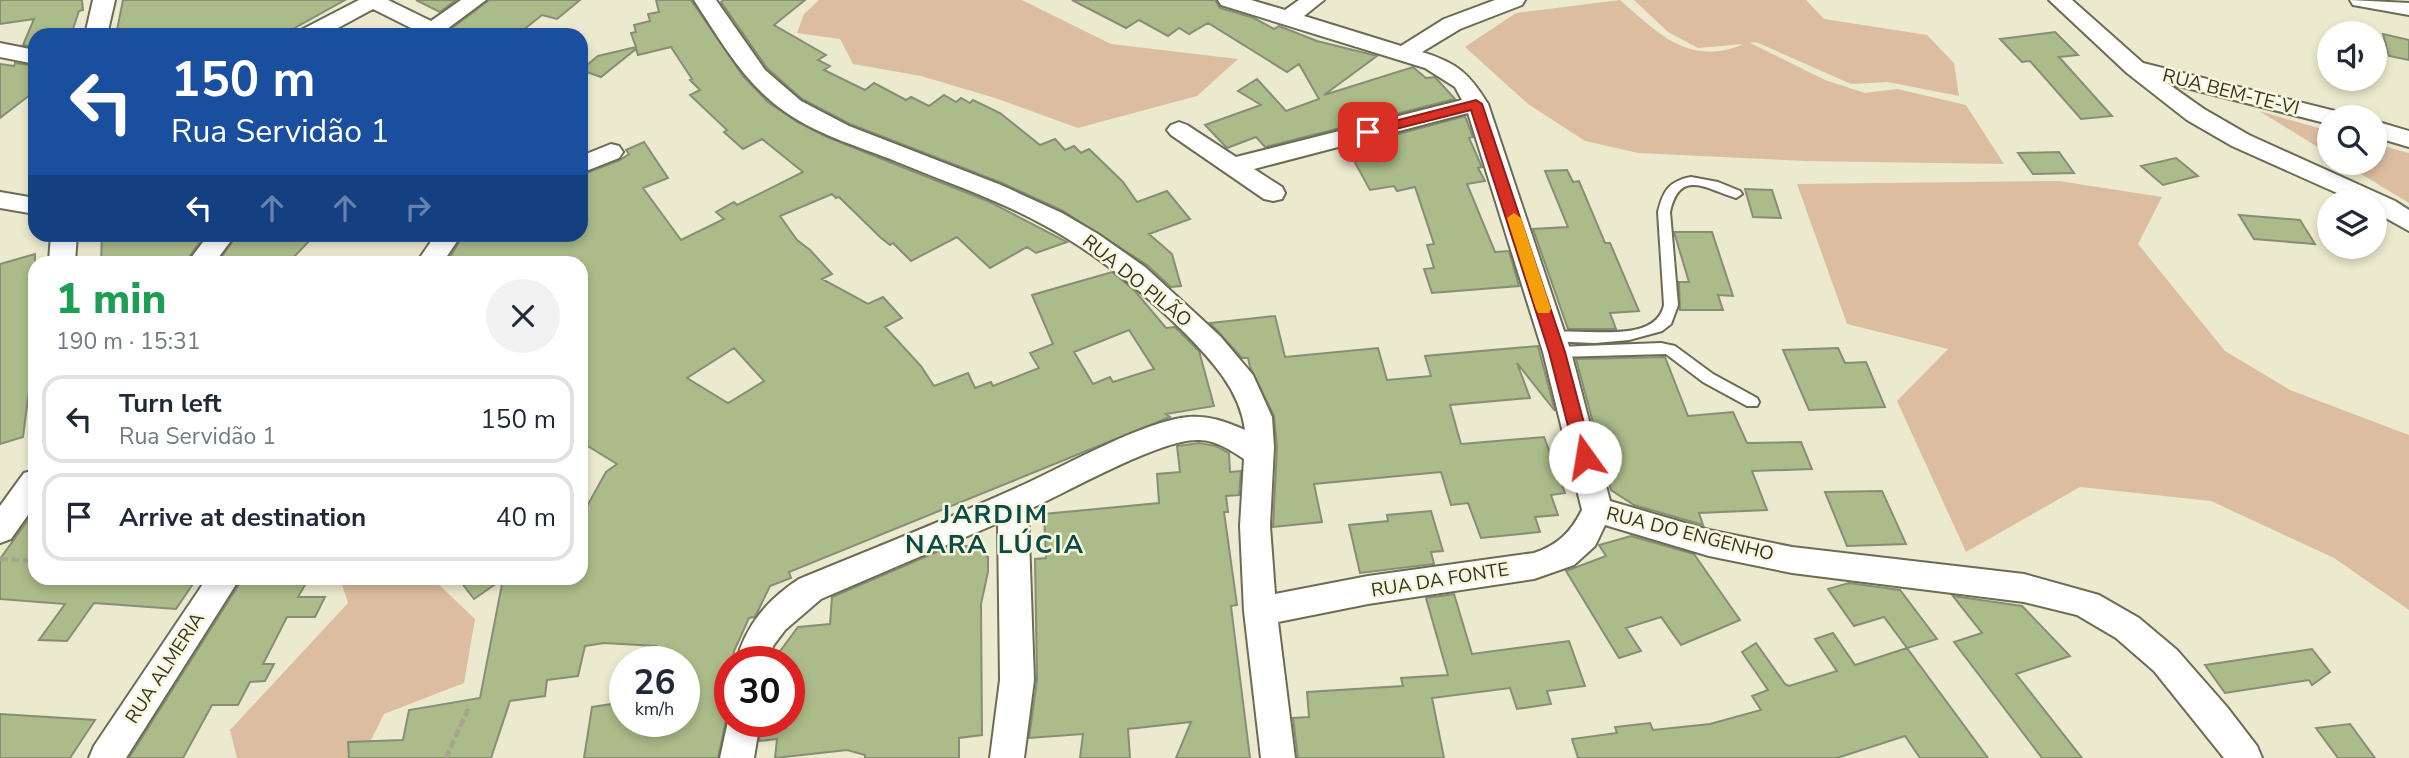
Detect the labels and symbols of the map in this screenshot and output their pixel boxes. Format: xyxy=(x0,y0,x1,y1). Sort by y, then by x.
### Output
street label: RUA BEM-TE-VI xyxy=(2160,62,2302,122)
pin xyxy=(1338,102,1398,162)
street label: RUA DO PILÃO xyxy=(1077,229,1197,333)
position arrow xyxy=(1548,420,1622,494)
district label: JARDIM NARA LÚCIA xyxy=(905,497,1085,562)
street label: RUA DO ENGENHO xyxy=(1603,501,1777,567)
street label: RUA DA FONTE xyxy=(1369,556,1511,604)
street label: RUA ALMERIA xyxy=(119,607,211,729)
speed limit sign: 30 xyxy=(714,646,805,737)

